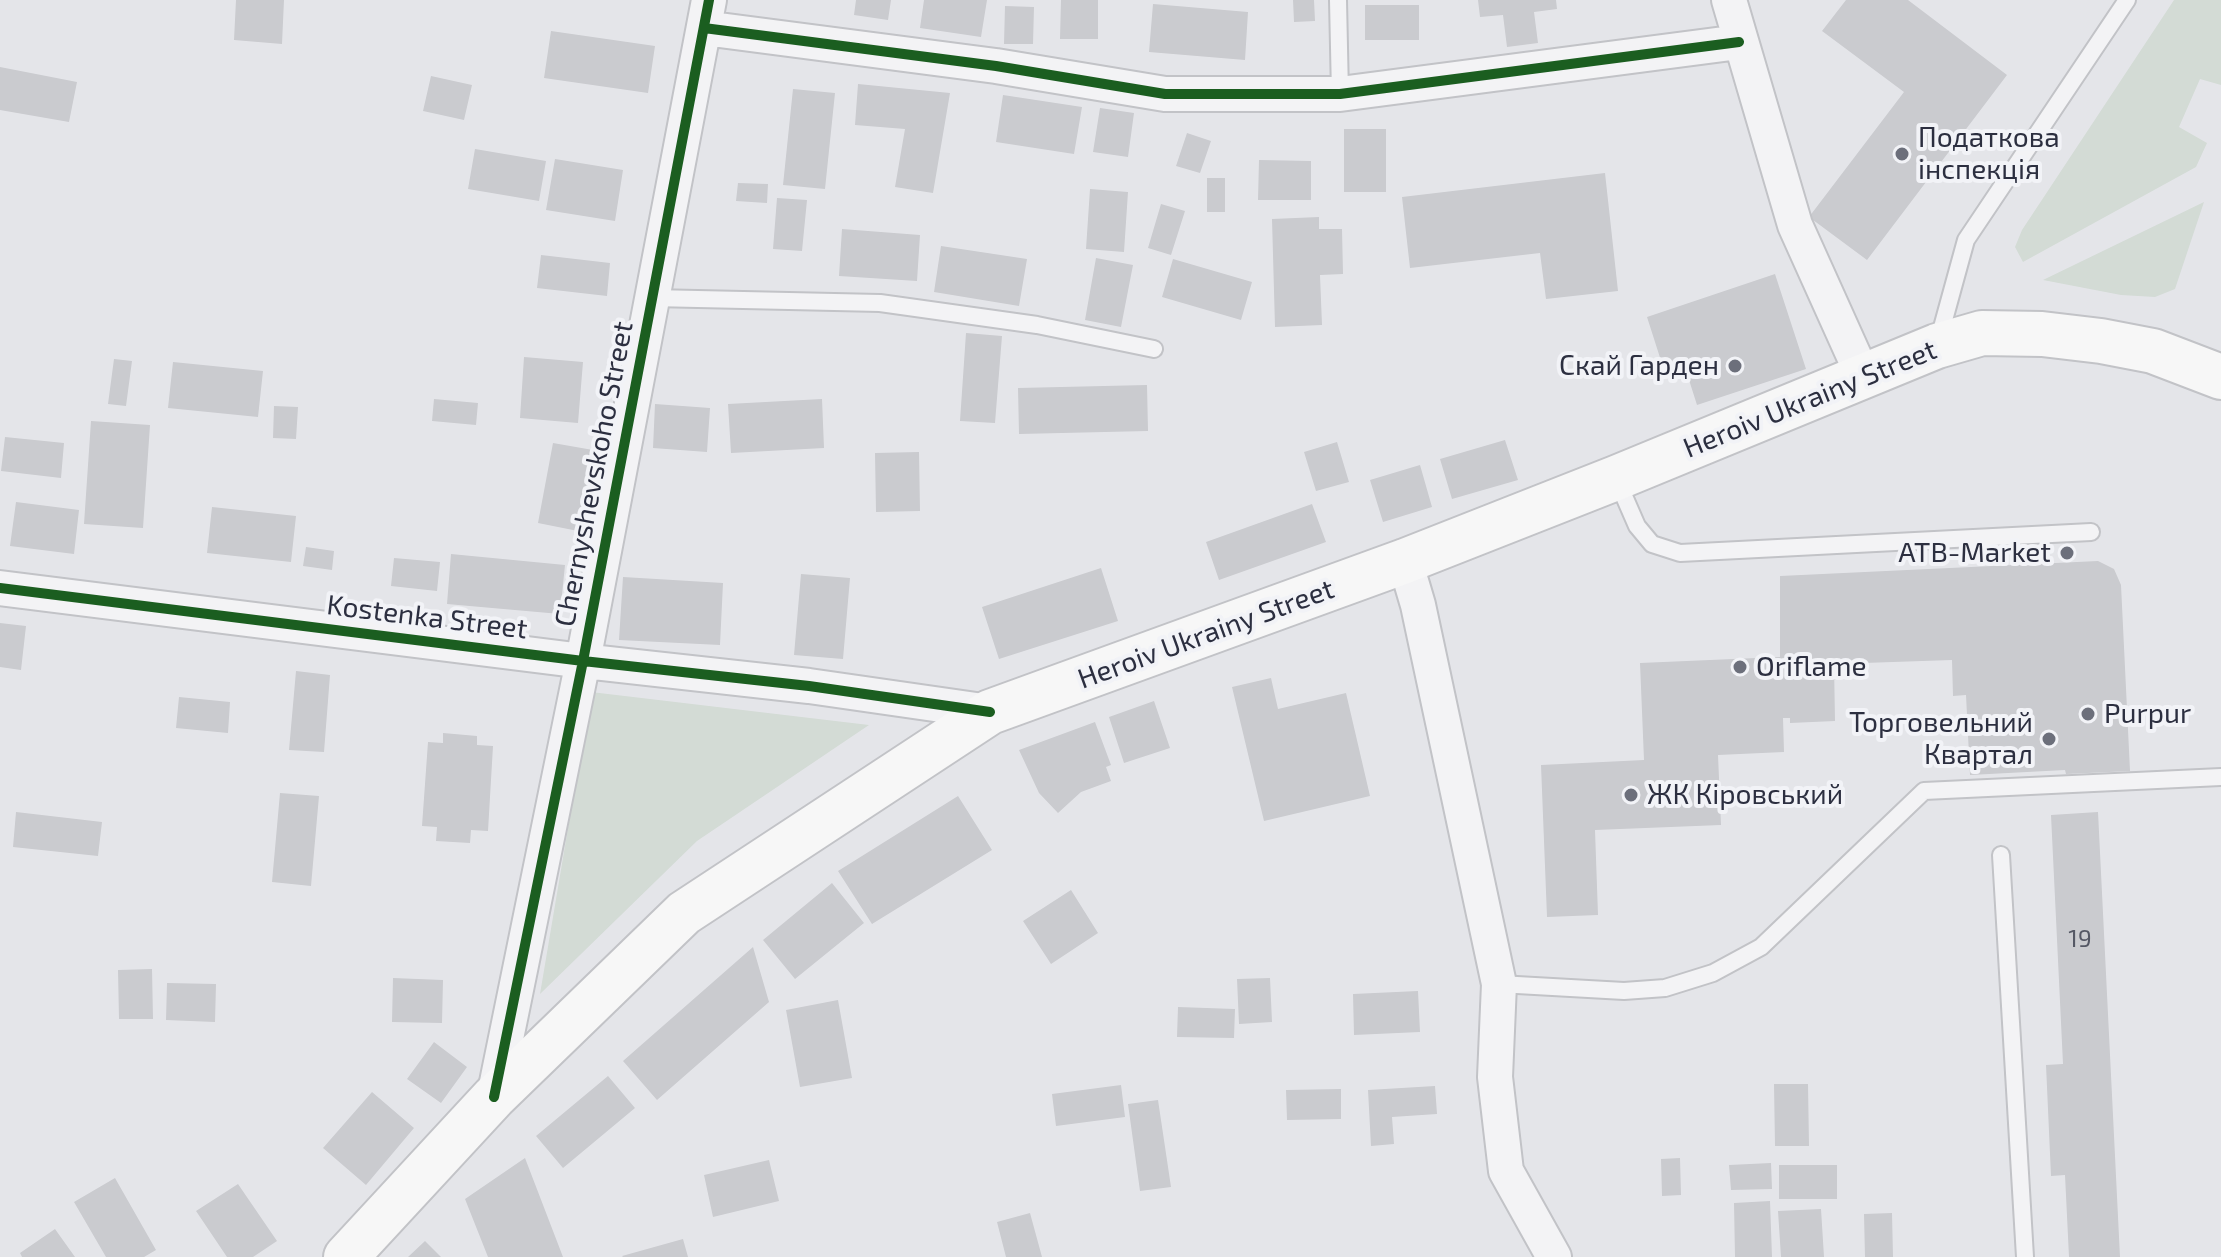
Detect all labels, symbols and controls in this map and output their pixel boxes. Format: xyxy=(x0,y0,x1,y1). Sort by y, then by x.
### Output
place label: Податкова інспекція xyxy=(1918,121,2060,187)
marker: Податкова інспекція xyxy=(1893,145,1911,163)
street label: Chernyshevskoho Street xyxy=(548,319,640,629)
street label: Heroiv Ukrainy Street xyxy=(1678,333,1942,465)
place label: Скай Гарден xyxy=(1559,349,1719,383)
marker: Скай Гарден xyxy=(1726,357,1744,375)
place label: ATB-Market xyxy=(1898,536,2051,570)
marker: ATB-Market xyxy=(2058,544,2076,562)
street label: Heroiv Ukrainy Street xyxy=(1073,572,1339,696)
street label: Kostenka Street xyxy=(325,588,529,646)
place label: Oriflame xyxy=(1756,650,1867,684)
marker: Oriflame xyxy=(1731,658,1749,676)
place label: Purpur xyxy=(2104,697,2191,731)
marker: Purpur xyxy=(2079,705,2097,723)
place label: Торговельний Квартал xyxy=(1849,706,2033,772)
marker: Торговельний Квартал xyxy=(2040,730,2058,748)
place label: ЖК Кіровський xyxy=(1647,778,1843,812)
marker: ЖК Кіровський xyxy=(1622,786,1640,804)
house number: 19 xyxy=(2068,925,2092,953)

